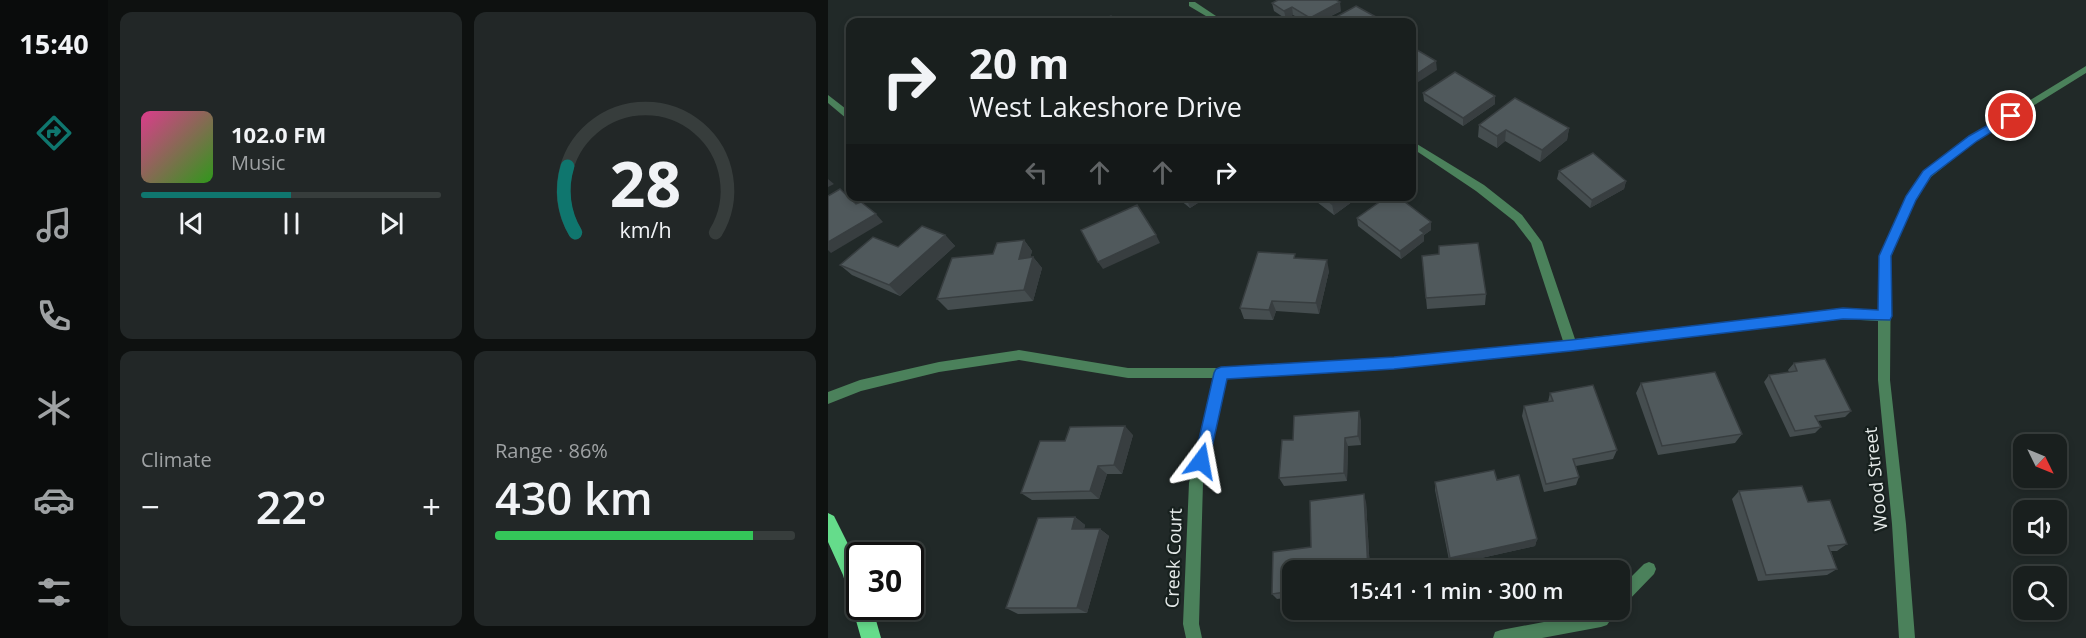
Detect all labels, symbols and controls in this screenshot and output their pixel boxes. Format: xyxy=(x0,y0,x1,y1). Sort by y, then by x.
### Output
text: 15:40 xyxy=(19,25,89,62)
text: 20 m xyxy=(969,34,1069,91)
icon: right xyxy=(870,42,948,120)
text: West Lakeshore Drive xyxy=(969,88,1242,125)
pin xyxy=(1985,90,2036,141)
icon: arrive xyxy=(1994,99,2027,132)
icon: directions xyxy=(33,112,75,154)
text: 102.0 FM xyxy=(231,119,326,149)
text: 28 xyxy=(609,140,681,225)
text: Music xyxy=(231,149,285,176)
icon: left xyxy=(1020,156,1053,189)
icon: ahead xyxy=(1083,156,1116,189)
icon: ahead xyxy=(1146,156,1179,189)
icon: right xyxy=(1209,156,1242,189)
icon: music xyxy=(33,204,75,246)
icon: previous xyxy=(175,207,208,240)
icon: pause xyxy=(275,207,308,240)
icon: next xyxy=(375,207,408,240)
text: km/h xyxy=(619,215,671,244)
icon: phone xyxy=(33,295,75,337)
icon: climate xyxy=(33,387,75,429)
street label: Wood Street xyxy=(1858,426,1892,532)
position arrow xyxy=(1169,429,1233,493)
north arrow xyxy=(2013,434,2067,488)
map controls xyxy=(2013,434,2067,620)
text: Range · 86% xyxy=(495,437,608,464)
text: Climate xyxy=(141,446,212,473)
text: 430 km xyxy=(495,467,653,528)
text: 22° xyxy=(256,476,326,537)
icon: car xyxy=(33,479,75,521)
text: − xyxy=(141,484,160,529)
text: + xyxy=(422,484,441,529)
button: sound xyxy=(2013,500,2067,554)
street label: Creek Court xyxy=(1159,508,1187,608)
speed limit sign: 30 xyxy=(846,542,924,620)
button: search xyxy=(2013,566,2067,620)
icon: filters xyxy=(33,571,75,613)
text: 15:41 · 1 min · 300 m xyxy=(1348,575,1564,605)

